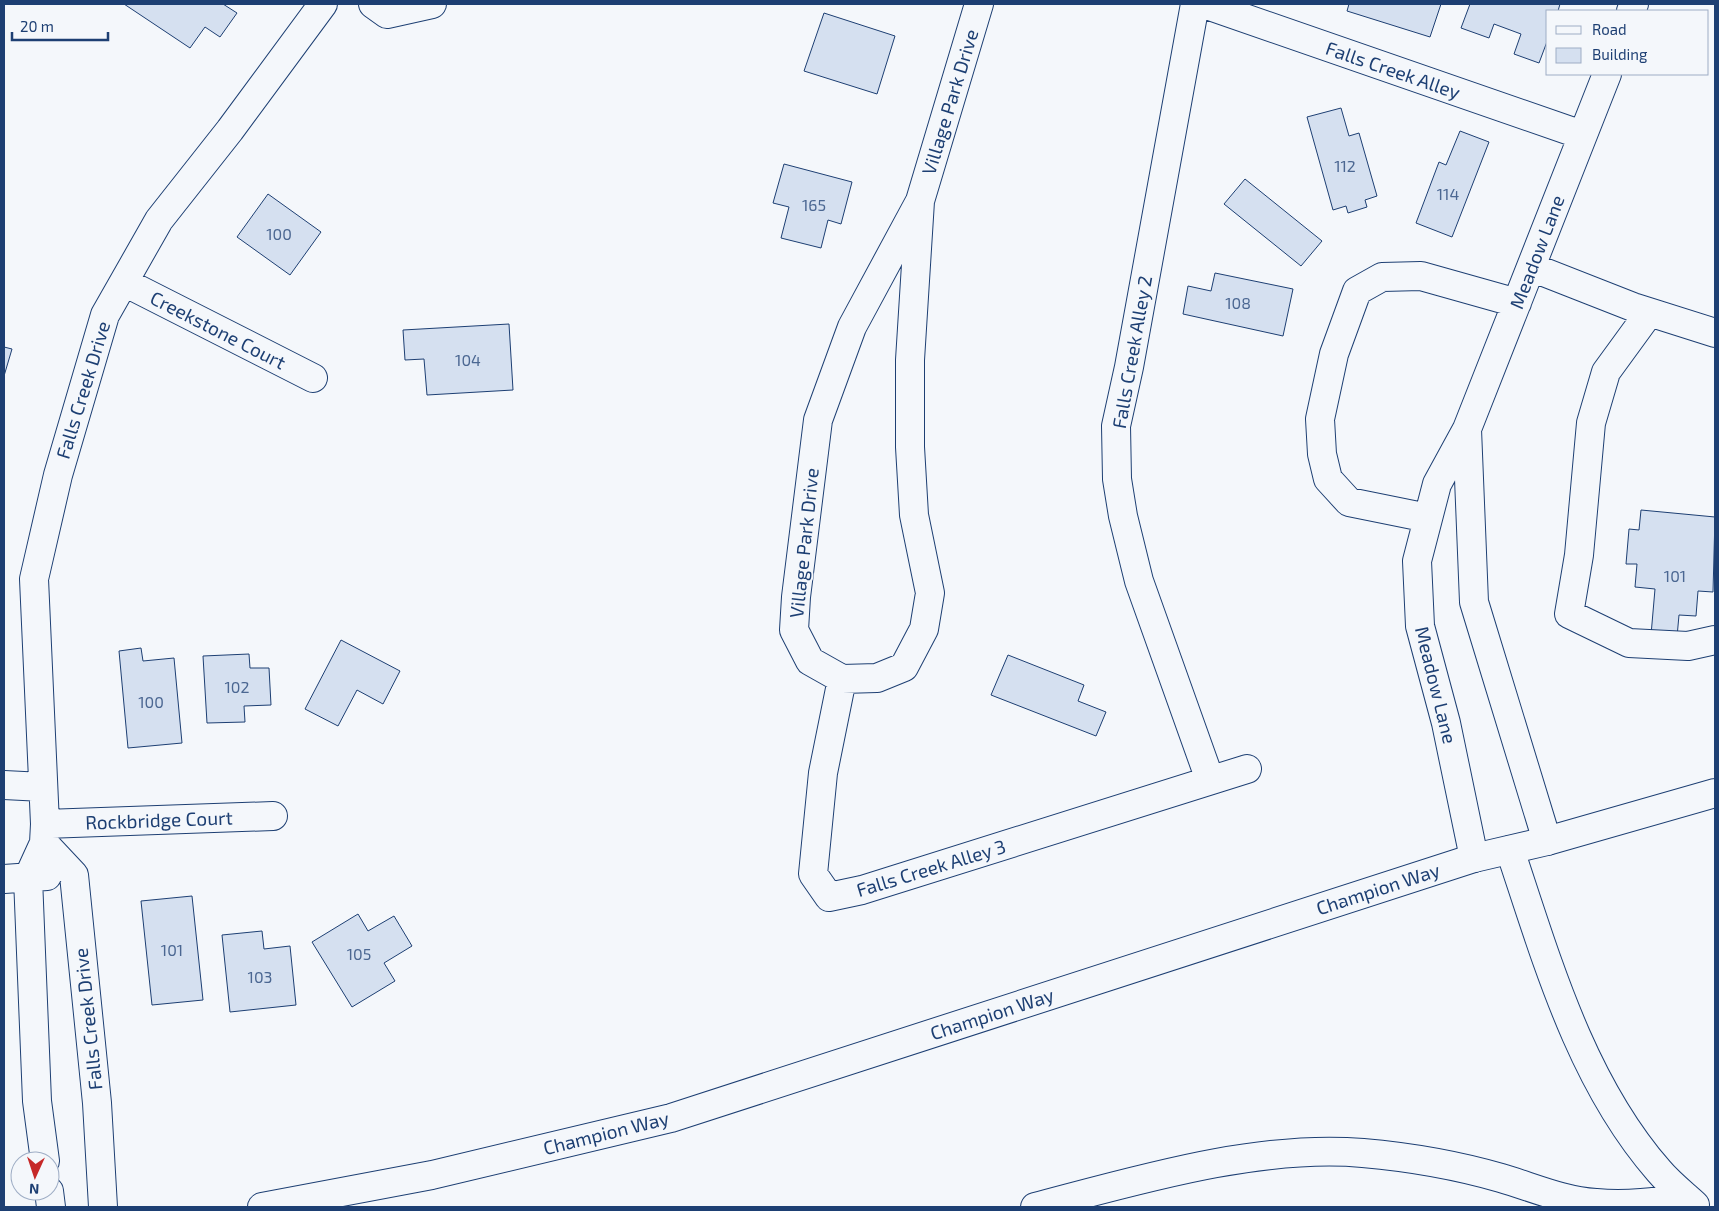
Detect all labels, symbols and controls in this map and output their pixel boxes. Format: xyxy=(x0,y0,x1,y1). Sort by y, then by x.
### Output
scale bar xyxy=(12,10,109,42)
legend xyxy=(1546,10,1709,75)
text: 20 m xyxy=(20,17,54,35)
text: Road xyxy=(1592,20,1627,38)
street label: Village Park Drive xyxy=(916,26,983,177)
street label: Falls Creek Alley xyxy=(1323,36,1463,103)
text: Building xyxy=(1592,45,1648,63)
house number: 112 xyxy=(1334,156,1356,175)
house number: 114 xyxy=(1437,184,1459,203)
street label: Meadow Lane xyxy=(1504,192,1569,312)
house number: 165 xyxy=(802,195,826,214)
house number: 100 xyxy=(266,224,292,243)
street label: Falls Creek Alley 2 xyxy=(1107,274,1156,430)
street label: Creekstone Court xyxy=(147,286,290,374)
house number: 108 xyxy=(1225,293,1251,312)
street label: Falls Creek Drive xyxy=(51,318,114,462)
house number: 104 xyxy=(455,350,481,369)
street label: Village Park Drive xyxy=(784,467,823,619)
house number: 101 xyxy=(1664,566,1686,585)
street label: Meadow Lane xyxy=(1411,624,1462,746)
house number: 102 xyxy=(224,677,250,696)
house number: 100 xyxy=(138,692,164,711)
street label: Rockbridge Court xyxy=(85,805,233,834)
street label: Falls Creek Alley 3 xyxy=(853,834,1008,901)
street label: Champion Way xyxy=(1313,858,1443,919)
house number: 101 xyxy=(161,940,183,959)
house number: 105 xyxy=(347,944,371,963)
street label: Falls Creek Drive xyxy=(69,947,106,1091)
house number: 103 xyxy=(248,967,272,986)
street label: Champion Way xyxy=(927,983,1057,1044)
street label: Champion Way xyxy=(541,1106,671,1159)
north arrow xyxy=(10,1151,60,1201)
text: N xyxy=(29,1181,40,1198)

